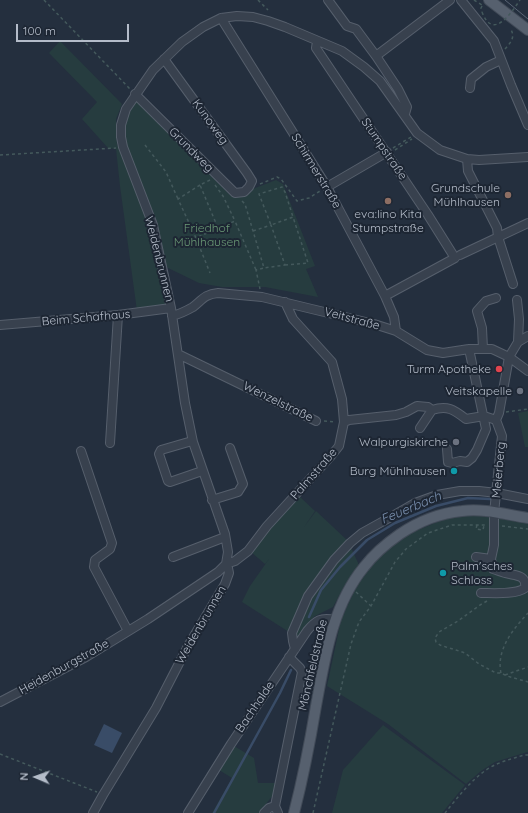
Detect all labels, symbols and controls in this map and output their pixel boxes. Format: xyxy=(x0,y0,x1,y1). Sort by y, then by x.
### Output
scale bar xyxy=(18,16,131,42)
text: 100 m xyxy=(23,23,56,38)
street label: Kunoweg xyxy=(189,97,231,147)
street label: Stumpstraße xyxy=(358,115,410,183)
street label: Grundweg xyxy=(166,125,216,175)
street label: Schirmerstraße xyxy=(288,131,344,211)
place label: Grundschule Mühlhausen xyxy=(431,181,500,209)
marker: Grundschule Mühlhausen xyxy=(503,190,513,200)
marker: eva:lino Kita Stumpstraße xyxy=(383,196,393,206)
place label: eva:lino Kita Stumpstraße xyxy=(352,207,424,235)
street label: Weidenbrunnen xyxy=(141,215,177,303)
park label: Friedhof Mühlhausen xyxy=(174,221,240,249)
street label: Veitstraße xyxy=(323,305,381,333)
street label: Beim Schafhaus xyxy=(41,307,131,329)
place label: Turm Apotheke xyxy=(407,362,491,376)
marker: Turm Apotheke xyxy=(494,364,504,374)
street label: Wenzelstraße xyxy=(241,379,315,425)
place label: Veitskapelle xyxy=(445,384,512,398)
marker: Veitskapelle xyxy=(515,386,525,396)
place label: Walpurgiskirche xyxy=(359,435,448,449)
marker: Walpurgiskirche xyxy=(451,437,461,447)
street label: Meierberg xyxy=(489,441,509,499)
street label: Palmstraße xyxy=(288,445,340,503)
place label: Burg Mühlhausen xyxy=(350,464,446,478)
marker: Burg Mühlhausen xyxy=(449,466,459,476)
water label: Feuerbach xyxy=(378,488,444,528)
place label: Palm'sches Schloss xyxy=(451,559,512,587)
marker: Palm'sches Schloss xyxy=(438,568,448,578)
street label: Weidenbrunnen xyxy=(173,583,229,667)
street label: Mönchfeldstraße xyxy=(296,618,330,712)
street label: Heidenburgstraße xyxy=(17,636,111,698)
street label: Bachhalde xyxy=(233,679,277,735)
north arrow xyxy=(16,757,56,797)
text: N xyxy=(17,772,31,781)

